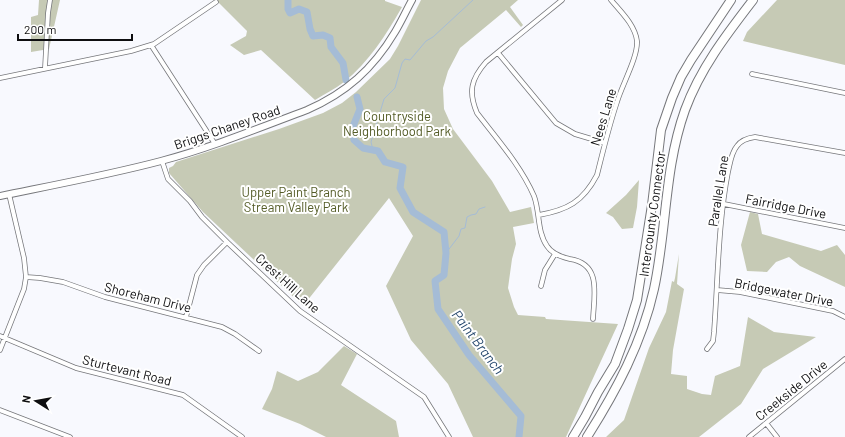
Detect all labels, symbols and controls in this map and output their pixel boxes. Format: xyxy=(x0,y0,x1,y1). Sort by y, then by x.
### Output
scale bar xyxy=(18,16,132,42)
text: 200 m xyxy=(24,22,56,36)
street label: Nees Lane xyxy=(587,86,619,148)
street label: Briggs Chaney Road xyxy=(172,101,282,153)
park label: Countryside Neighborhood Park xyxy=(343,108,452,139)
street label: Intercounty Connector xyxy=(635,150,669,278)
street label: Parallel Lane xyxy=(704,154,732,228)
park label: Upper Paint Branch Stream Valley Park xyxy=(241,184,351,215)
street label: Fairridge Drive xyxy=(744,190,828,222)
street label: Crest Hill Lane xyxy=(252,250,324,316)
street label: Bridgewater Drive xyxy=(733,275,835,309)
street label: Shoreham Drive xyxy=(103,278,193,316)
water label: Paint Branch xyxy=(449,306,508,377)
street label: Sturtevant Road xyxy=(81,351,173,389)
street label: Creekside Drive xyxy=(752,356,830,424)
north arrow xyxy=(16,381,56,421)
text: N xyxy=(19,394,33,404)

